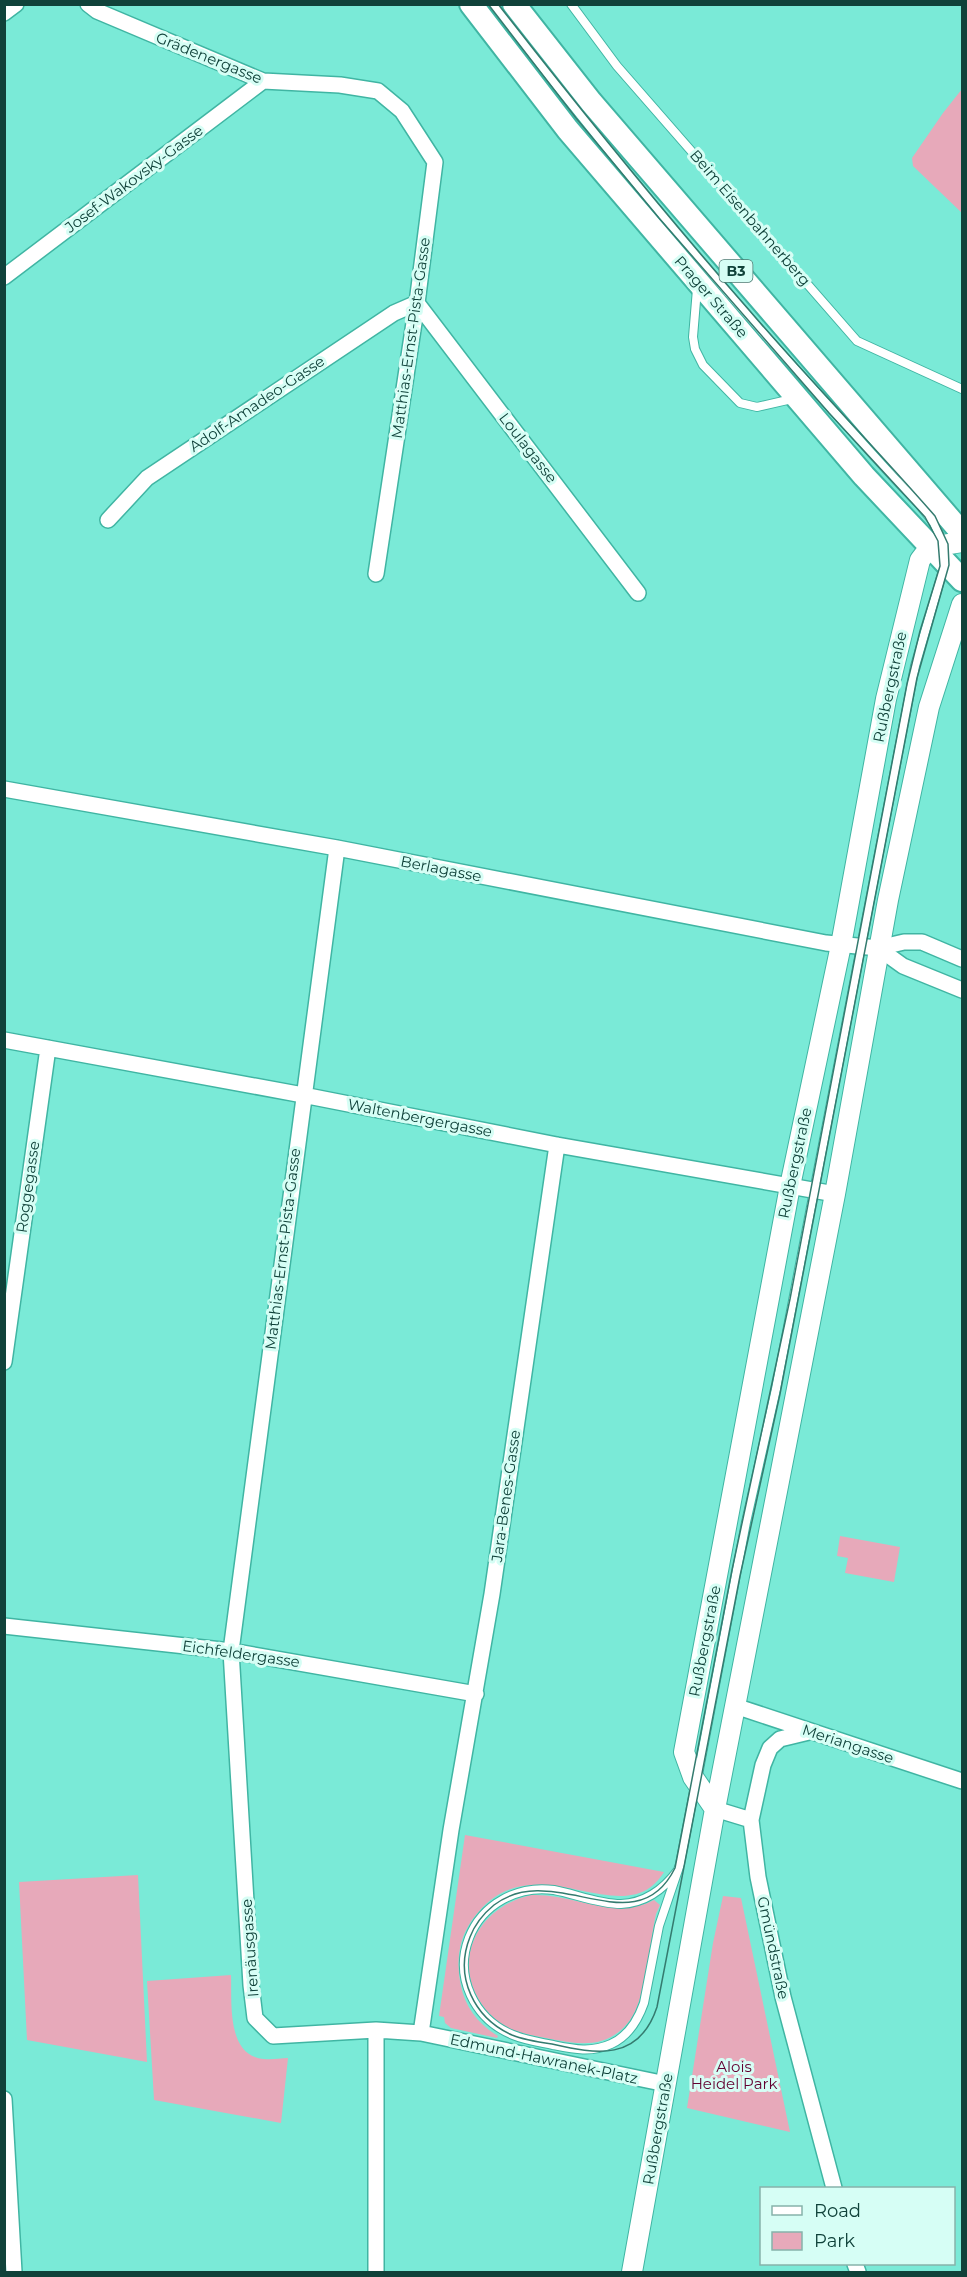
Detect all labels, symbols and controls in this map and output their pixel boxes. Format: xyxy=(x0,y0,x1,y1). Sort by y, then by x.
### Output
street label: Grädenergasse xyxy=(153,28,265,87)
street label: Josef-Wakovsky-Gasse xyxy=(60,120,207,237)
street label: Beim Eisenbahnerberg xyxy=(686,146,815,290)
street label: Matthias-Ernst-Pista-Gasse xyxy=(387,236,434,440)
street label: Prager Straße xyxy=(671,252,752,342)
road number: B3 xyxy=(720,260,752,282)
street label: Adolf-Amadeo-Gasse xyxy=(185,351,328,456)
street label: Loulagasse xyxy=(495,409,562,487)
street label: Rußbergstraße xyxy=(868,630,911,744)
street label: Berlagasse xyxy=(399,851,483,886)
street label: Waltenbergergasse xyxy=(346,1094,494,1141)
street label: Rußbergstraße xyxy=(773,1106,816,1220)
street label: Roggegasse xyxy=(12,1140,43,1234)
street label: Matthias-Ernst-Pista-Gasse xyxy=(261,1147,304,1351)
street label: Jara-Benes-Gasse xyxy=(487,1429,524,1564)
street label: Rußbergstraße xyxy=(684,1584,725,1698)
street label: Eichfeldergasse xyxy=(181,1636,301,1671)
street label: Meriangasse xyxy=(800,1720,896,1767)
street label: Gmündstraße xyxy=(753,1895,794,2001)
street label: Irenäusgasse xyxy=(237,1898,262,1998)
street label: Edmund-Hawranek-Platz xyxy=(449,2029,640,2088)
park label: Alois Heidel Park xyxy=(691,2057,777,2093)
street label: Rußbergstraße xyxy=(638,2072,677,2186)
legend xyxy=(760,2187,955,2265)
text: Road xyxy=(814,2200,861,2222)
text: Park xyxy=(814,2230,855,2252)

